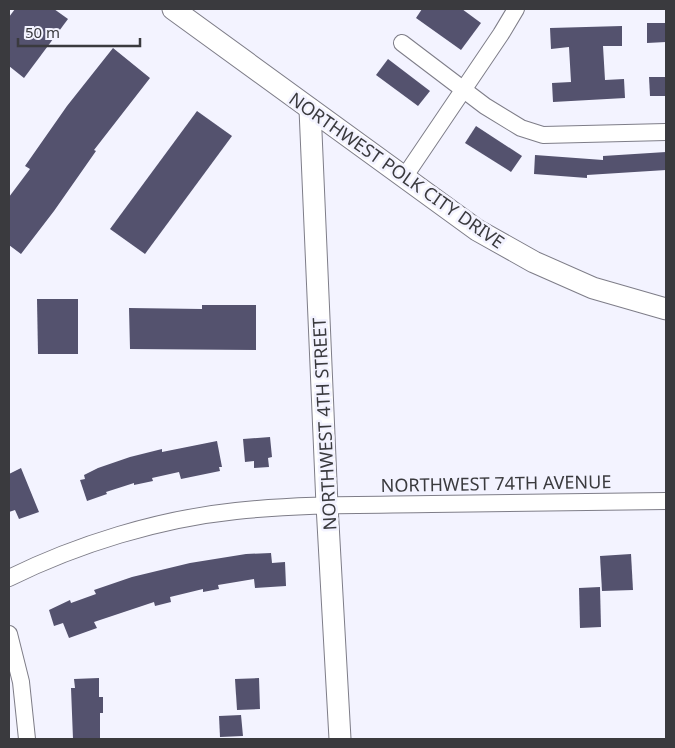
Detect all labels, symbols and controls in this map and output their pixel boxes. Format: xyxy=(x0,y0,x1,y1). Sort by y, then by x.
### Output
scale bar xyxy=(18,15,140,47)
text: 50 m xyxy=(25,22,60,42)
street label: NORTHWEST POLK CITY DRIVE xyxy=(285,86,509,254)
street label: NORTHWEST 4TH STREET xyxy=(306,317,342,531)
street label: NORTHWEST 74TH AVENUE xyxy=(380,469,612,497)

